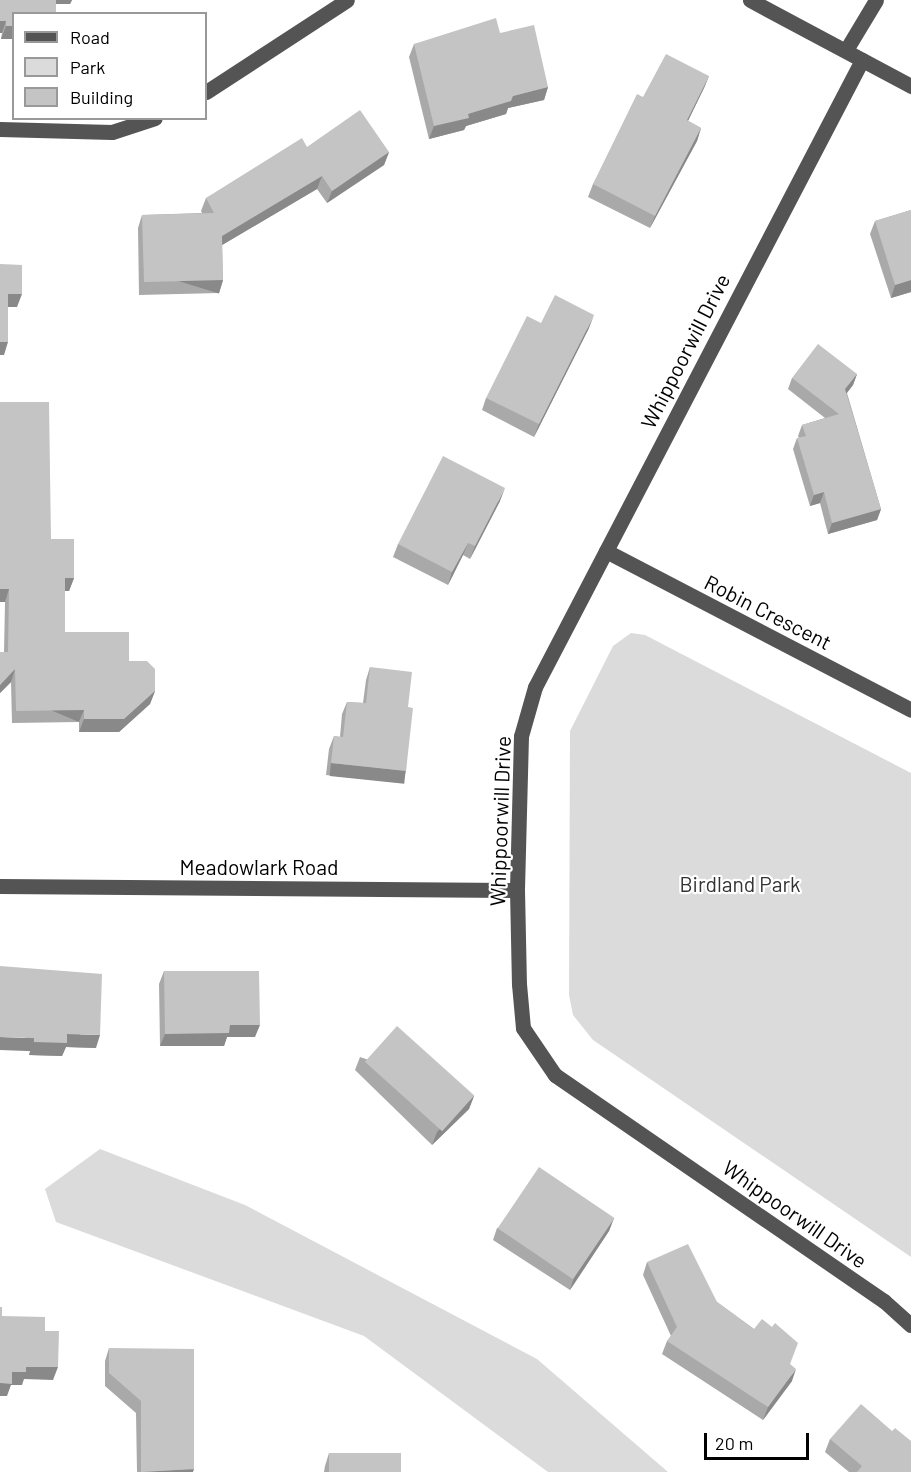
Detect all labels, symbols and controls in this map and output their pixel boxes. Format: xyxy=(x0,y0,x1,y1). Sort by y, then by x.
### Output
legend xyxy=(12,12,207,120)
text: Road xyxy=(70,26,110,48)
text: Park xyxy=(70,56,105,78)
text: Building xyxy=(70,86,133,108)
street label: Whippoorwill Drive xyxy=(635,269,735,433)
street label: Robin Crescent xyxy=(700,569,836,655)
street label: Whippoorwill Drive xyxy=(484,735,516,907)
street label: Meadowlark Road xyxy=(180,854,338,880)
park label: Birdland Park xyxy=(679,871,801,897)
street label: Whippoorwill Drive xyxy=(718,1155,872,1273)
scale bar xyxy=(707,1421,812,1459)
text: 20 m xyxy=(715,1432,753,1454)

